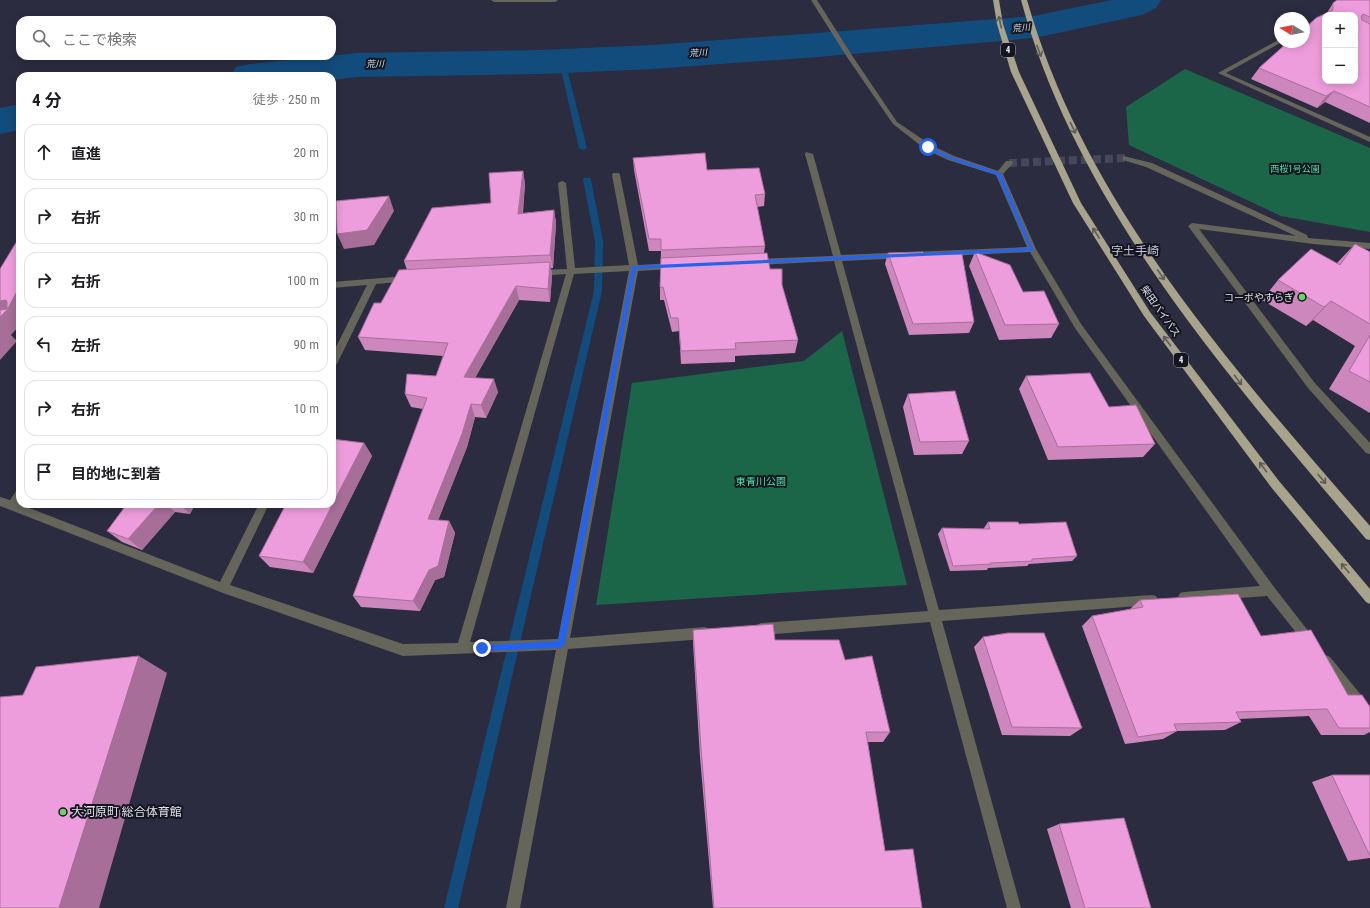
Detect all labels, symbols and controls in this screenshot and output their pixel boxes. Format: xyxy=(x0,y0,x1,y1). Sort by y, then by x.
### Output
north arrow xyxy=(1274,12,1310,48)
map controls xyxy=(1322,12,1358,84)
button: + xyxy=(1322,12,1358,48)
search box xyxy=(16,16,336,60)
one-way arrow xyxy=(996,16,1004,29)
water label: 荒川 xyxy=(1012,22,1031,34)
icon: search xyxy=(30,27,52,49)
text: ここで検索 xyxy=(62,31,137,49)
road number: 4 xyxy=(1001,43,1015,57)
one-way arrow xyxy=(1036,44,1044,56)
water label: 荒川 xyxy=(689,47,708,59)
button: − xyxy=(1322,48,1358,84)
water label: 荒川 xyxy=(366,59,385,69)
text: 4 分 xyxy=(32,90,62,110)
text: 徒歩 · 250 m xyxy=(253,92,320,107)
one-way arrow xyxy=(1070,121,1077,133)
route start xyxy=(919,138,937,156)
icon: ahead xyxy=(33,141,55,163)
text: 直進 xyxy=(71,145,101,163)
text: 20 m xyxy=(293,145,319,160)
park label: 西桜1号公園 xyxy=(1270,164,1320,174)
icon: right xyxy=(33,205,55,227)
text: 右折 xyxy=(71,209,101,227)
text: 30 m xyxy=(293,209,319,224)
one-way arrow xyxy=(1091,227,1099,239)
district label: 字土手崎 xyxy=(1111,244,1159,258)
icon: right xyxy=(33,269,55,291)
one-way arrow xyxy=(1157,270,1165,281)
text: 右折 xyxy=(71,273,101,291)
text: 100 m xyxy=(287,273,319,288)
street label: 柴田バイパス xyxy=(1139,284,1182,339)
place label: コーポやすらぎ xyxy=(1224,292,1294,303)
marker: コーポやすらぎ xyxy=(1297,292,1307,302)
icon: left xyxy=(33,333,55,355)
one-way arrow xyxy=(1163,336,1172,347)
text: 左折 xyxy=(71,337,101,355)
text: 90 m xyxy=(293,337,319,352)
road number: 4 xyxy=(1174,353,1188,367)
one-way arrow xyxy=(1234,374,1243,385)
icon: right xyxy=(33,397,55,419)
text: 右折 xyxy=(71,401,101,419)
text: 10 m xyxy=(293,401,319,416)
icon: arrive xyxy=(33,461,55,483)
one-way arrow xyxy=(1258,462,1267,473)
text: 目的地に到着 xyxy=(71,465,161,483)
one-way arrow xyxy=(1317,474,1326,484)
park label: 東青川公園 xyxy=(736,476,786,487)
one-way arrow xyxy=(1341,562,1350,573)
route end xyxy=(473,639,491,657)
place label: 大河原町 総合体育館 xyxy=(71,805,182,819)
marker: 大河原町 総合体育館 xyxy=(58,807,68,817)

